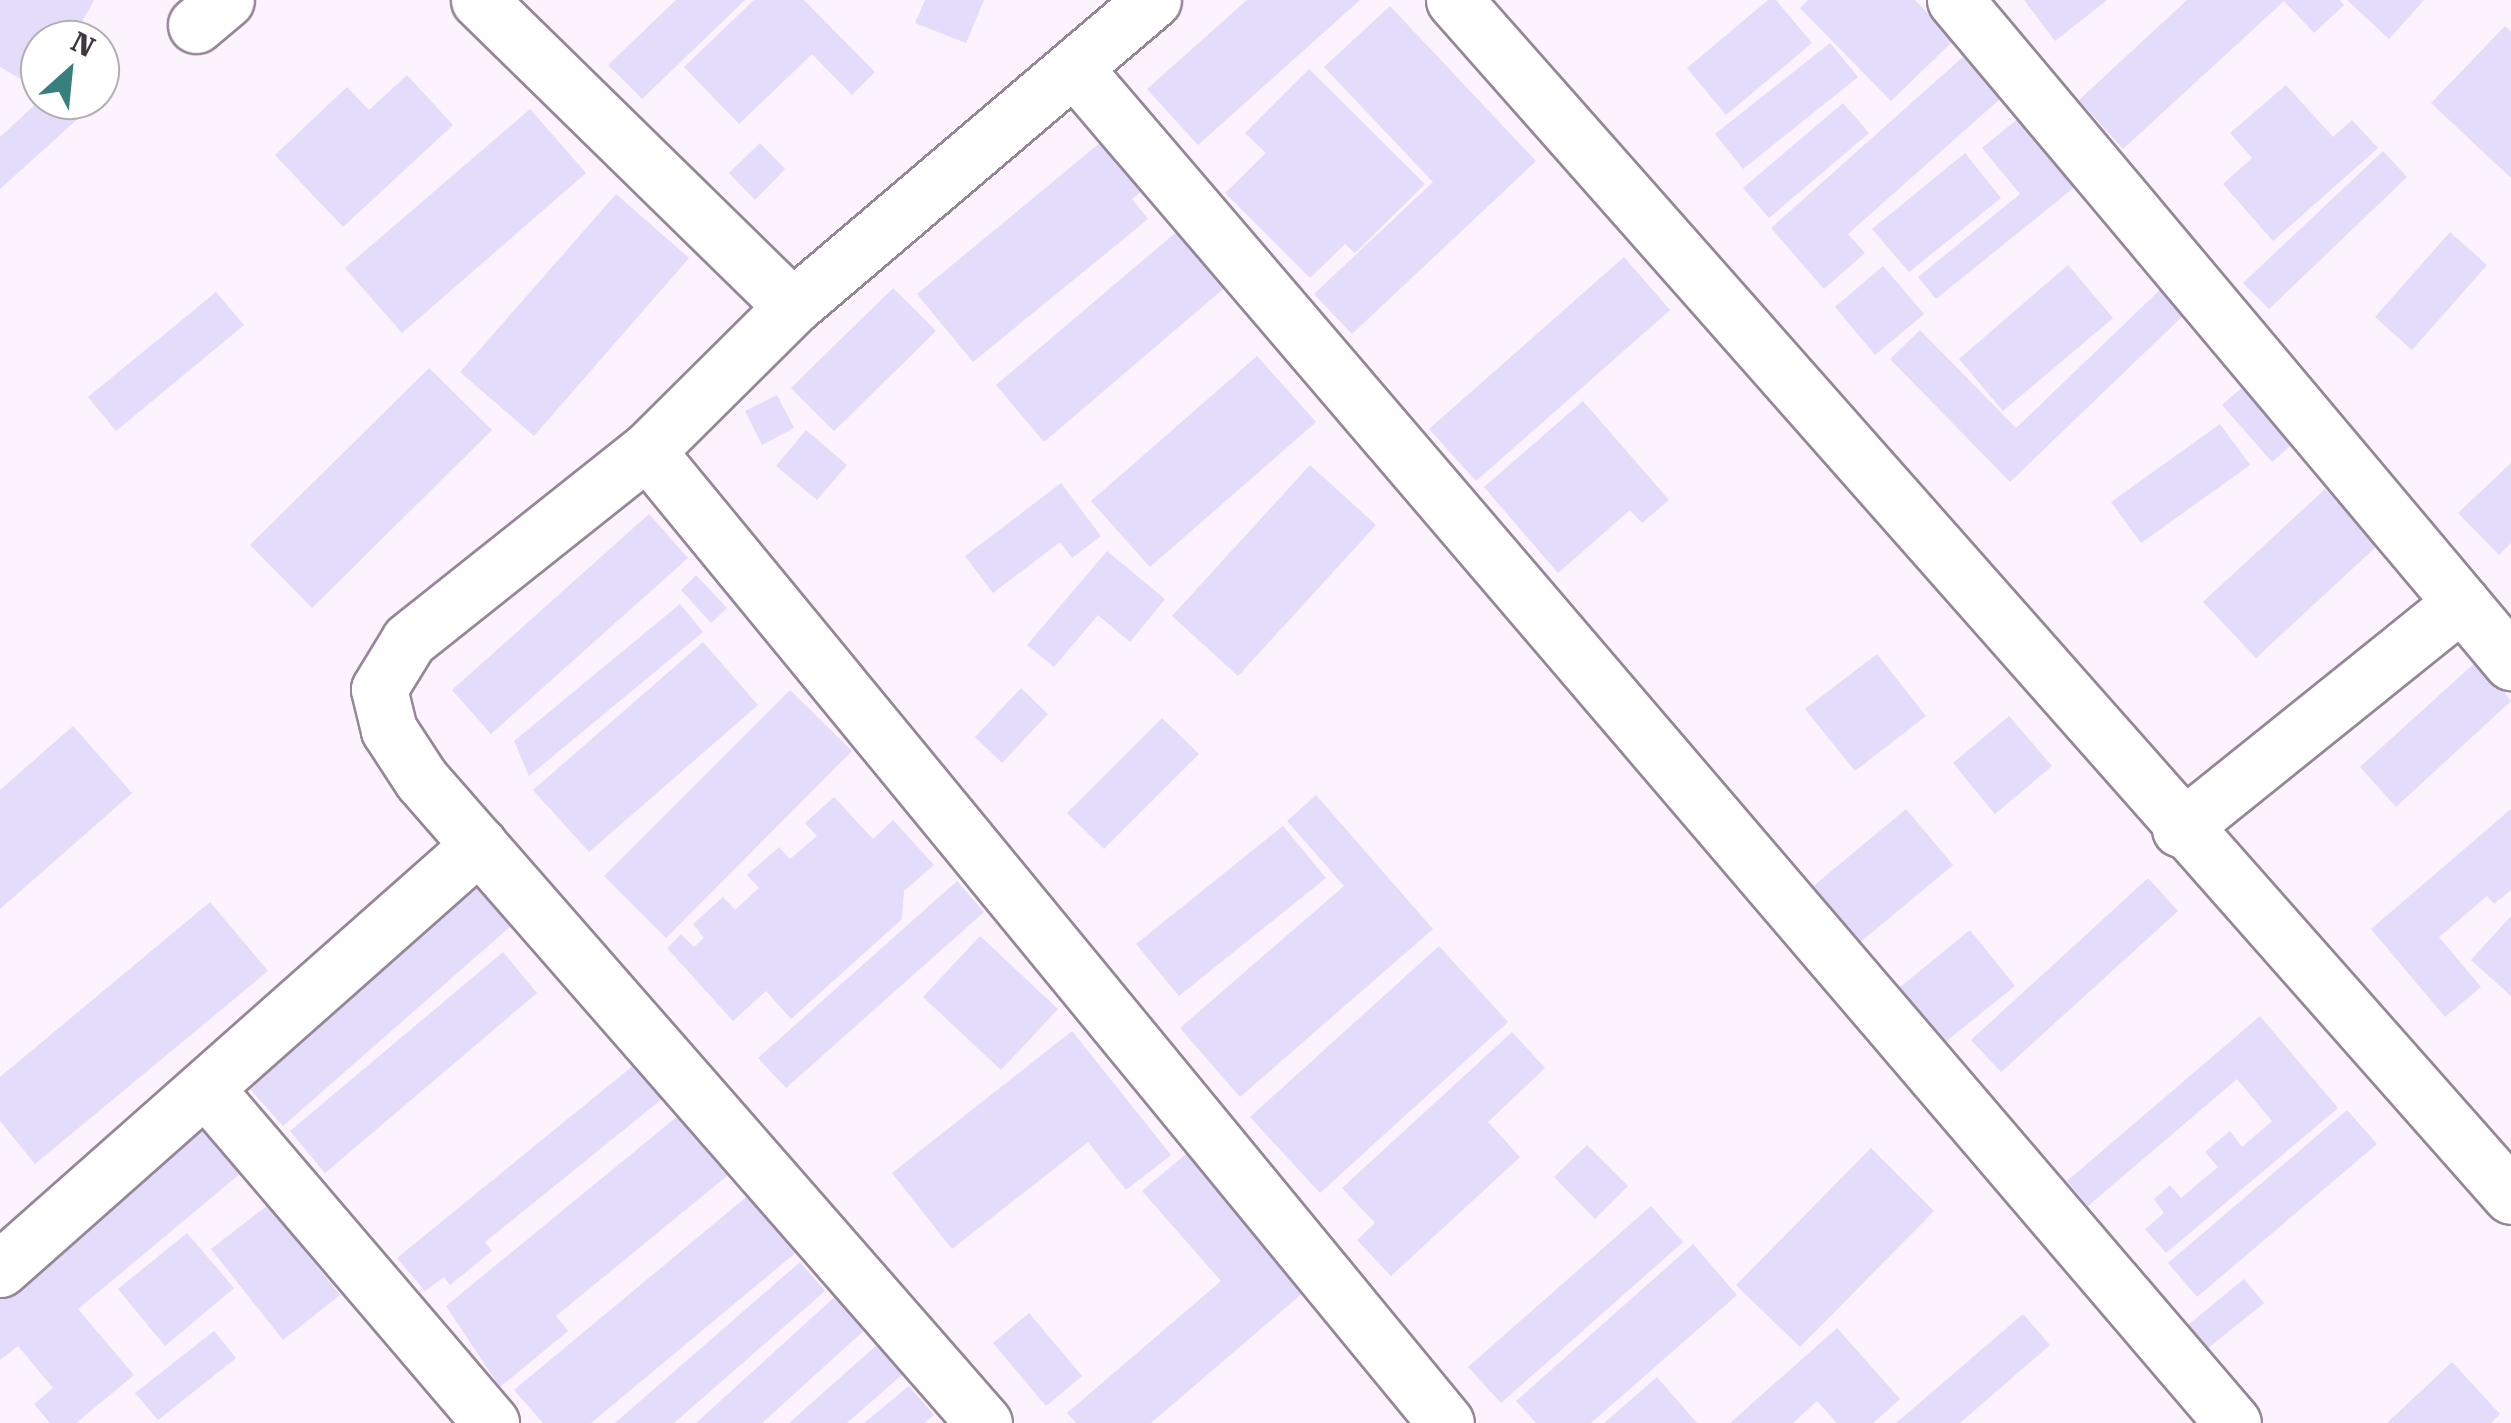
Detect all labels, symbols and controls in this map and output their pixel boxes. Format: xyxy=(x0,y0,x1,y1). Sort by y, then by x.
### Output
north arrow xyxy=(20,20,120,120)
text: N xyxy=(66,25,100,64)

